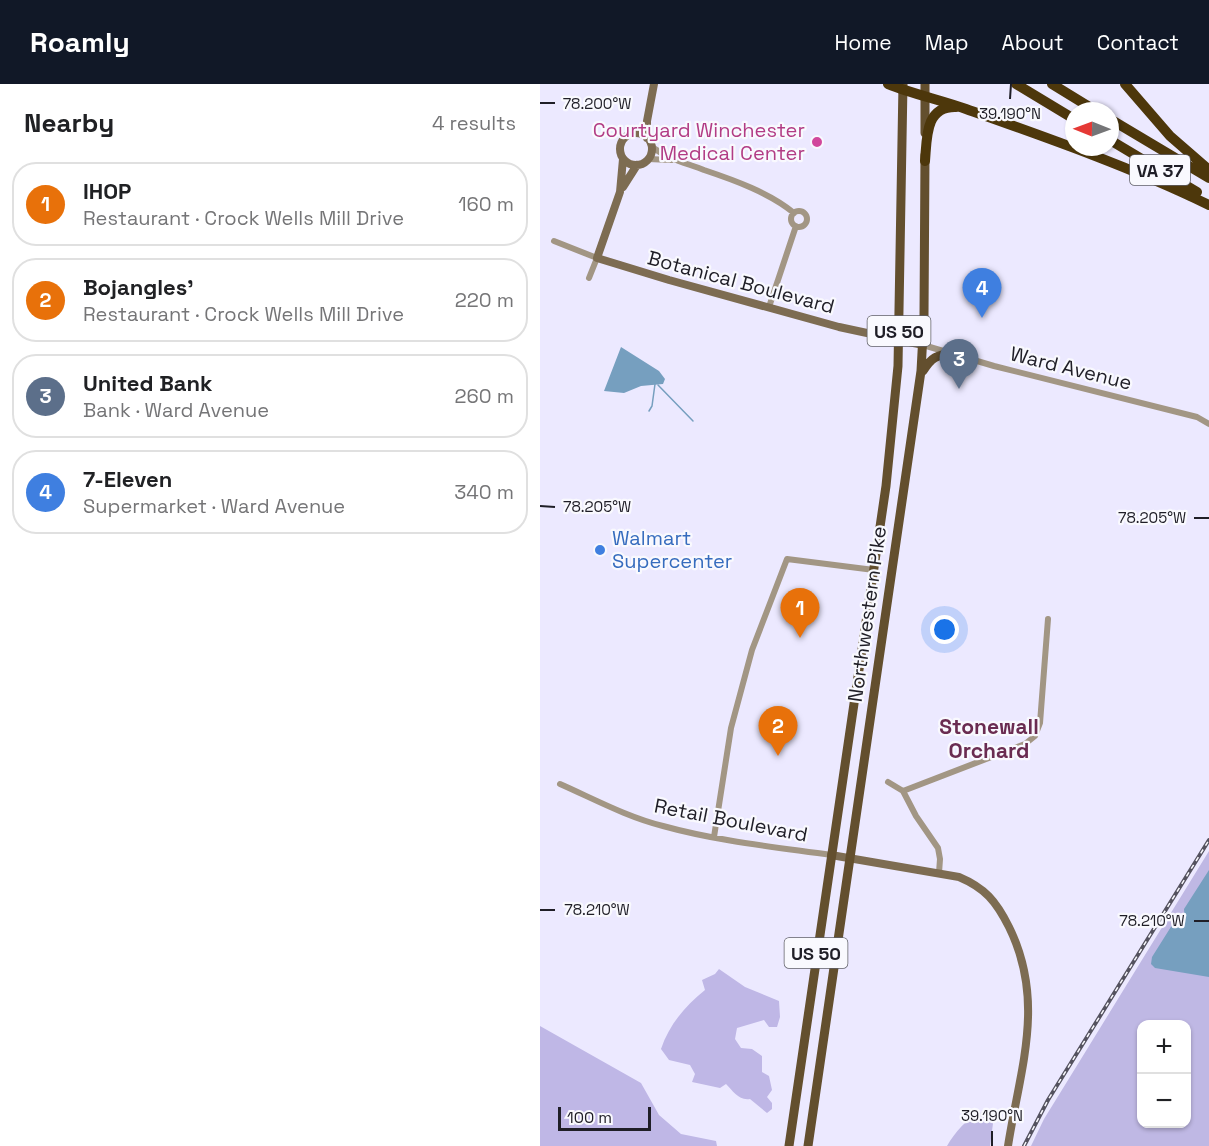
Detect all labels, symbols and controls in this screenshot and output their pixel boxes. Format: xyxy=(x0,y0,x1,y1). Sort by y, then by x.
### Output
text: Roamly xyxy=(30,24,130,60)
text: Home xyxy=(834,29,892,56)
text: Map xyxy=(925,29,969,56)
text: About xyxy=(1002,29,1064,56)
text: Contact xyxy=(1097,29,1179,56)
text: 78.200°W xyxy=(563,94,631,113)
north arrow xyxy=(1065,102,1119,156)
text: 39.190°N xyxy=(979,104,1041,123)
text: Nearby xyxy=(24,106,114,140)
text: 4 results xyxy=(432,110,516,136)
place label: Courtyard Winchester Medical Center xyxy=(593,117,805,166)
marker: Courtyard Winchester Medical Center xyxy=(810,135,824,149)
road number: VA 37 xyxy=(1130,155,1190,185)
text: IHOP xyxy=(83,177,131,205)
text: 1 xyxy=(41,191,50,217)
text: 160 m xyxy=(458,191,514,217)
text: Restaurant · Crock Wells Mill Drive xyxy=(83,205,404,231)
street label: Botanical Boulevard xyxy=(645,245,837,319)
pin: 4 xyxy=(962,268,1002,318)
text: Bojangles' xyxy=(83,273,194,301)
text: 2 xyxy=(40,287,51,313)
text: 220 m xyxy=(455,287,514,313)
text: Restaurant · Crock Wells Mill Drive xyxy=(83,301,404,327)
road number: US 50 xyxy=(868,316,931,346)
pin: 3 xyxy=(940,340,978,389)
street label: Ward Avenue xyxy=(1008,340,1134,396)
text: United Bank xyxy=(83,369,212,397)
text: 3 xyxy=(39,383,52,409)
text: 260 m xyxy=(455,383,514,409)
text: Bank · Ward Avenue xyxy=(83,397,269,423)
text: 7-Eleven xyxy=(83,465,172,493)
text: 4 xyxy=(39,479,52,505)
text: 340 m xyxy=(454,479,514,505)
text: Supermarket · Ward Avenue xyxy=(83,493,345,519)
text: 78.205°W xyxy=(563,497,631,516)
text: 78.205°W xyxy=(1118,508,1186,527)
street label: Northwestern Pike xyxy=(842,524,892,704)
place label: Walmart Supercenter xyxy=(612,525,732,574)
marker: Walmart Supercenter xyxy=(593,543,607,557)
pin: 1 xyxy=(780,588,820,638)
your location xyxy=(930,615,959,644)
pin: 2 xyxy=(758,706,798,756)
district label: Stonewall Orchard xyxy=(939,713,1039,764)
street label: Retail Boulevard xyxy=(652,792,810,848)
text: 78.210°W xyxy=(564,900,630,919)
text: 78.210°W xyxy=(1119,911,1185,930)
road number: US 50 xyxy=(784,938,848,968)
map controls xyxy=(1137,1020,1191,1128)
button: + xyxy=(1137,1020,1191,1074)
button: − xyxy=(1137,1074,1191,1128)
scale bar xyxy=(558,1104,651,1132)
text: 39.190°N xyxy=(961,1106,1023,1125)
text: 100 m xyxy=(567,1107,612,1128)

